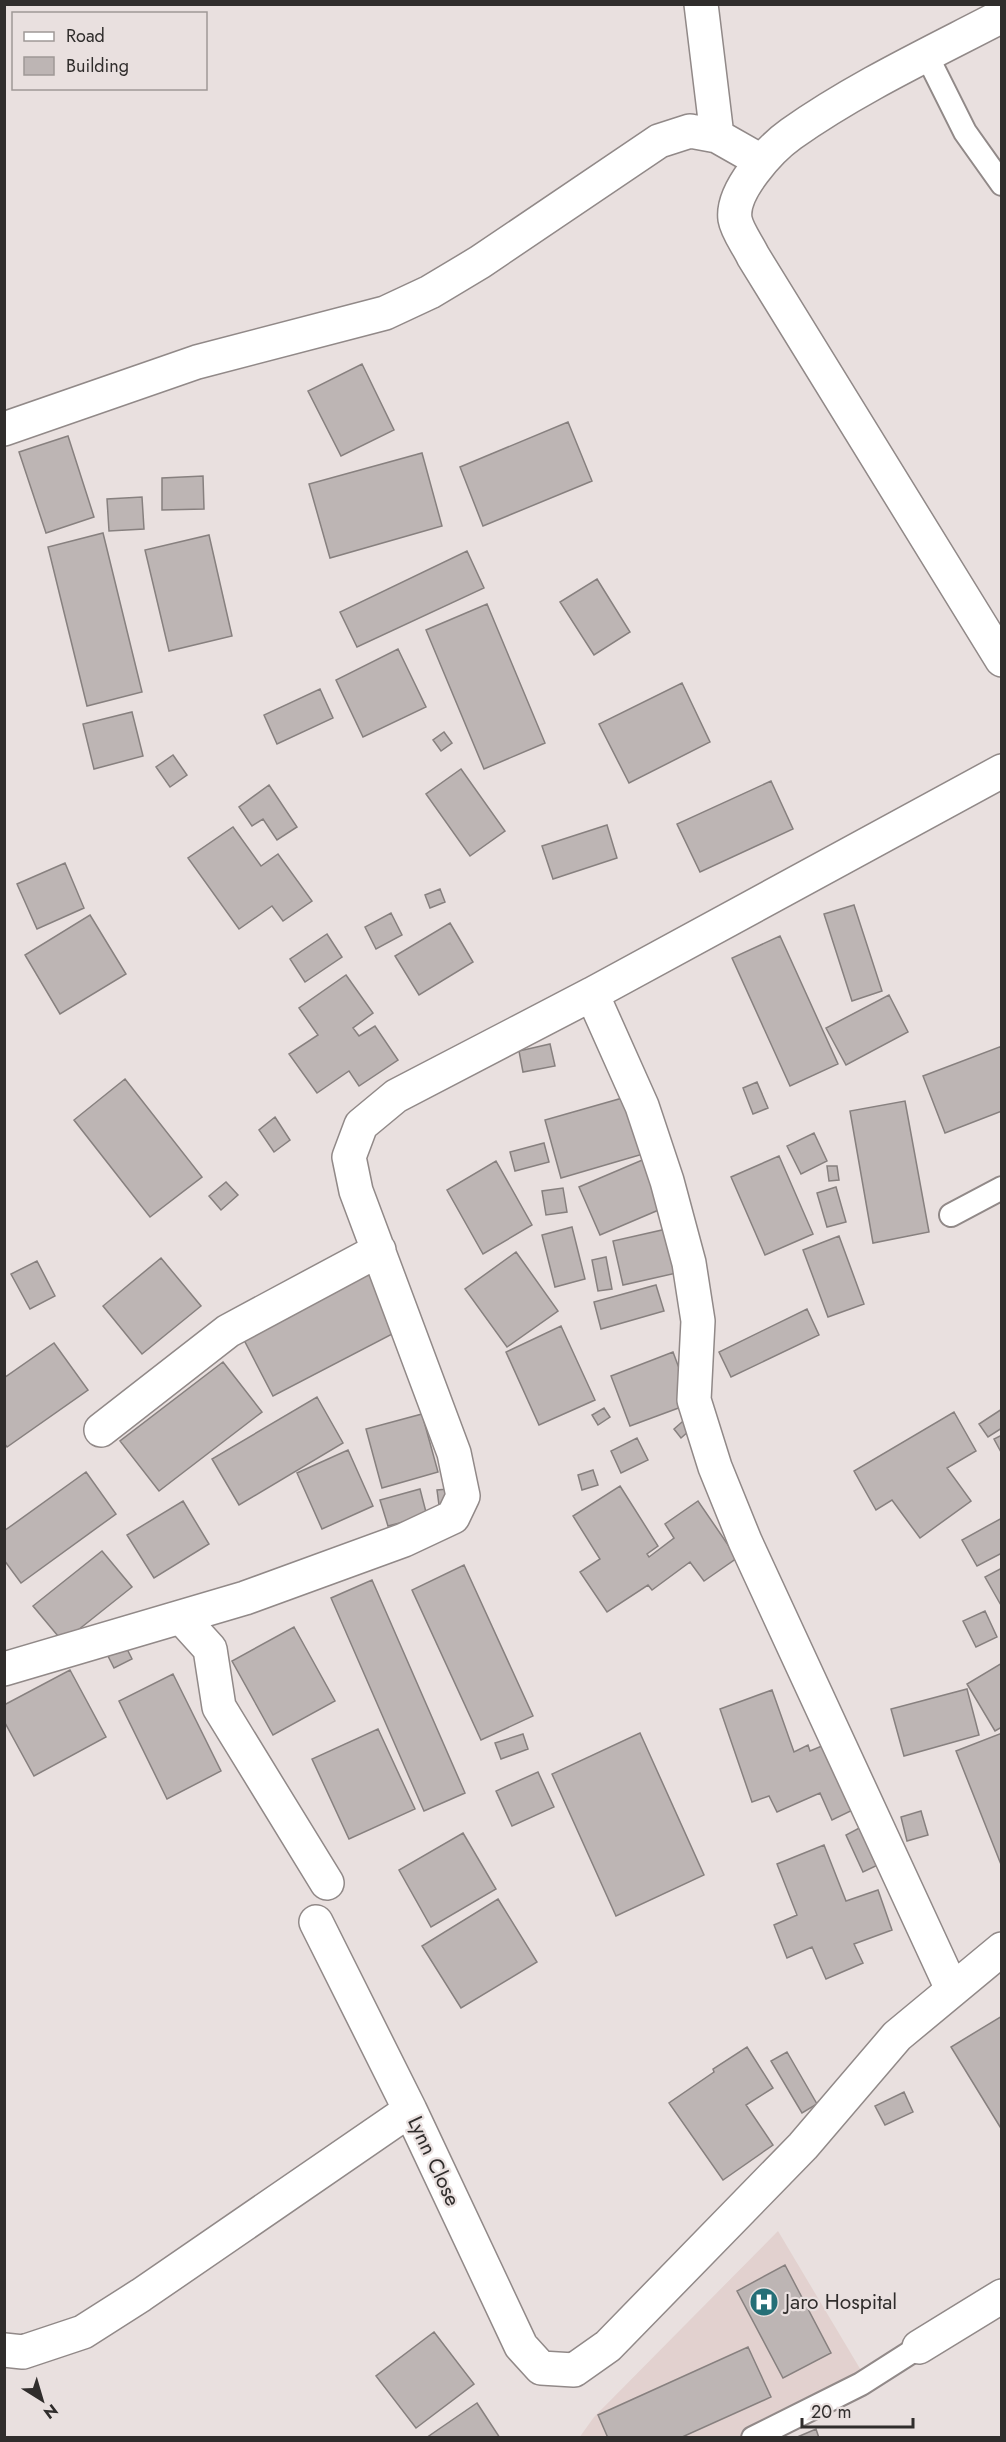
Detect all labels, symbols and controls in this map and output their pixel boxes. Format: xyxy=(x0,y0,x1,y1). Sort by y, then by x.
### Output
legend xyxy=(12,12,207,90)
text: Road xyxy=(66,23,105,49)
text: Building xyxy=(66,53,129,79)
street label: Lynn Close xyxy=(400,2111,468,2211)
hospital icon: Jaro Hospital xyxy=(748,2286,780,2318)
place label: Jaro Hospital xyxy=(782,2287,897,2317)
north arrow xyxy=(12,2370,72,2430)
scale bar xyxy=(802,2391,913,2429)
text: N xyxy=(39,2399,63,2425)
text: 20 m xyxy=(811,2399,851,2425)

